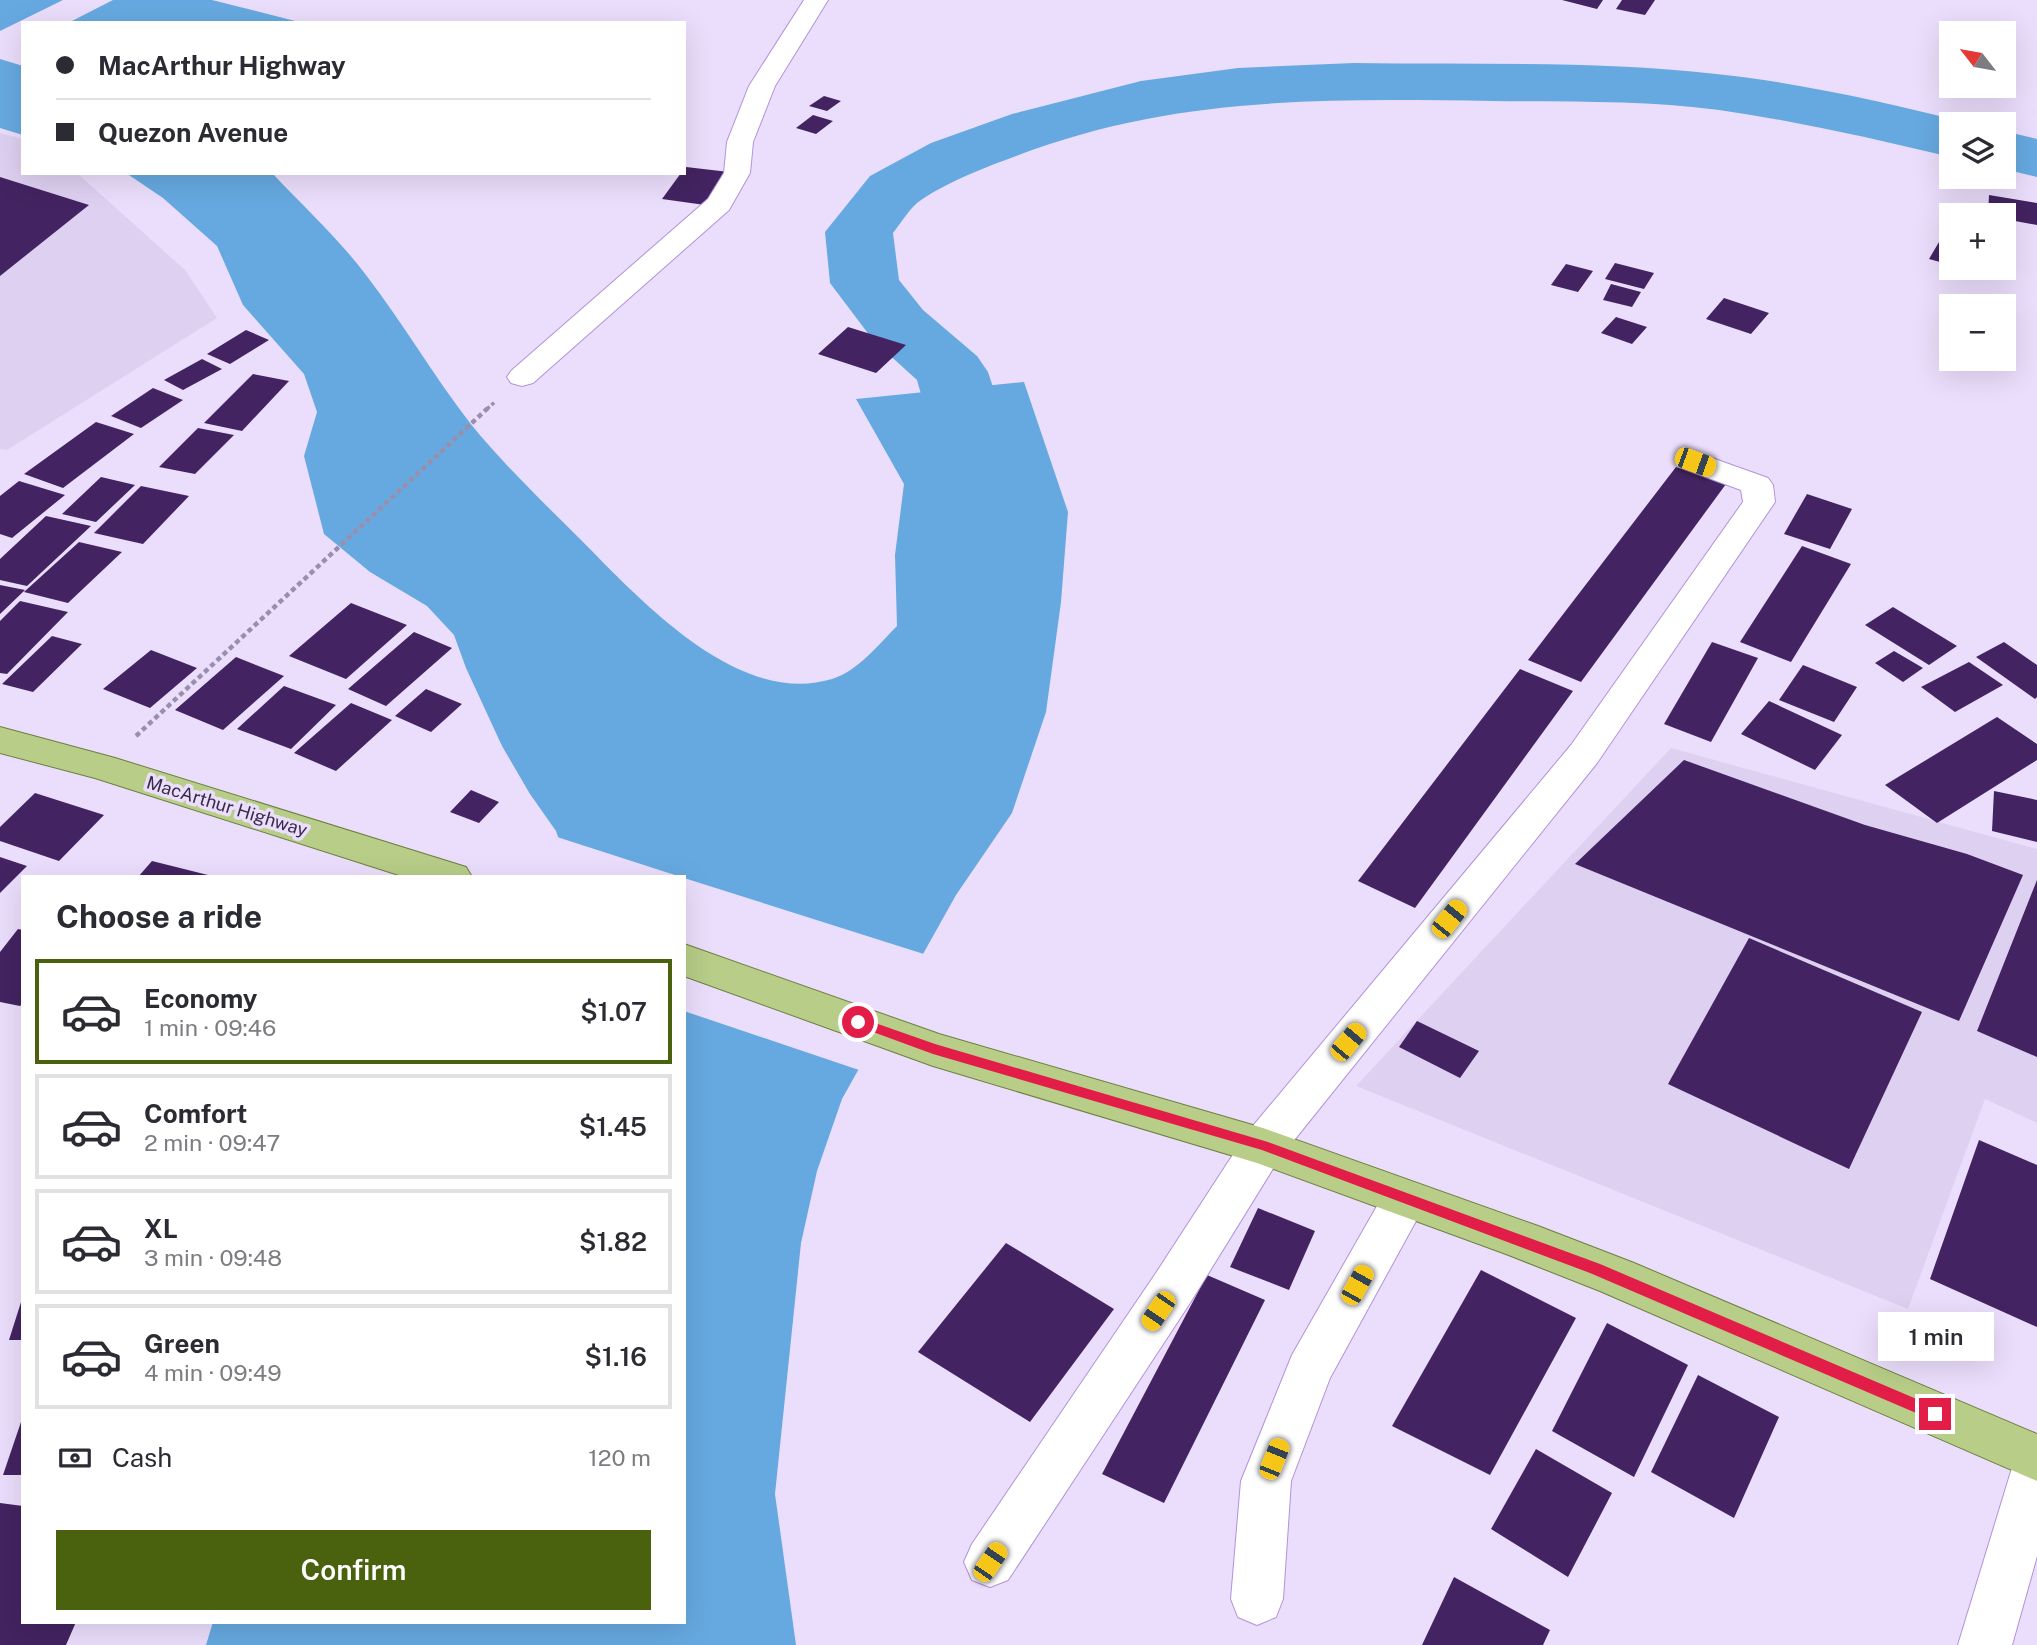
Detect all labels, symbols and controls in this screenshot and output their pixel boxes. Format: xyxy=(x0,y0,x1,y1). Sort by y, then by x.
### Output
north arrow xyxy=(1939,21,2016,98)
map controls xyxy=(1939,21,2016,371)
text: MacArthur Highway xyxy=(98,50,346,81)
button: layers xyxy=(1939,112,2016,189)
text: Quezon Avenue xyxy=(98,117,288,148)
button: + xyxy=(1939,203,2016,280)
button: − xyxy=(1939,294,2016,371)
car xyxy=(1672,445,1719,479)
street label: MacArthur Highway xyxy=(144,772,310,841)
car xyxy=(1428,896,1471,942)
text: Choose a ride xyxy=(56,898,262,935)
icon: car xyxy=(60,980,123,1043)
text: Economy xyxy=(144,983,257,1014)
text: $1.07 xyxy=(580,996,647,1027)
route start xyxy=(842,1006,874,1038)
text: 1 min · 09:46 xyxy=(144,1014,276,1041)
car xyxy=(1327,1019,1370,1065)
icon: car xyxy=(60,1095,123,1158)
text: Comfort xyxy=(144,1098,247,1129)
text: $1.45 xyxy=(579,1111,647,1142)
text: 2 min · 09:47 xyxy=(144,1129,280,1156)
icon: car xyxy=(60,1210,123,1273)
text: XL xyxy=(144,1213,178,1244)
text: $1.82 xyxy=(579,1226,647,1257)
text: 3 min · 09:48 xyxy=(144,1244,282,1271)
car xyxy=(1338,1262,1377,1308)
car xyxy=(1138,1288,1179,1334)
callout: 1 min xyxy=(1877,1312,1993,1362)
text: 1 min xyxy=(1909,1323,1963,1350)
icon: car xyxy=(60,1325,123,1388)
text: Green xyxy=(144,1328,220,1359)
text: $1.16 xyxy=(585,1341,647,1372)
text: 4 min · 09:49 xyxy=(144,1359,282,1386)
route end xyxy=(1919,1398,1951,1430)
car xyxy=(1257,1436,1292,1482)
icon: cash xyxy=(56,1439,94,1477)
text: Cash xyxy=(112,1442,172,1473)
text: 120 m xyxy=(588,1444,651,1471)
button: Confirm xyxy=(56,1530,651,1610)
car xyxy=(970,1539,1011,1585)

